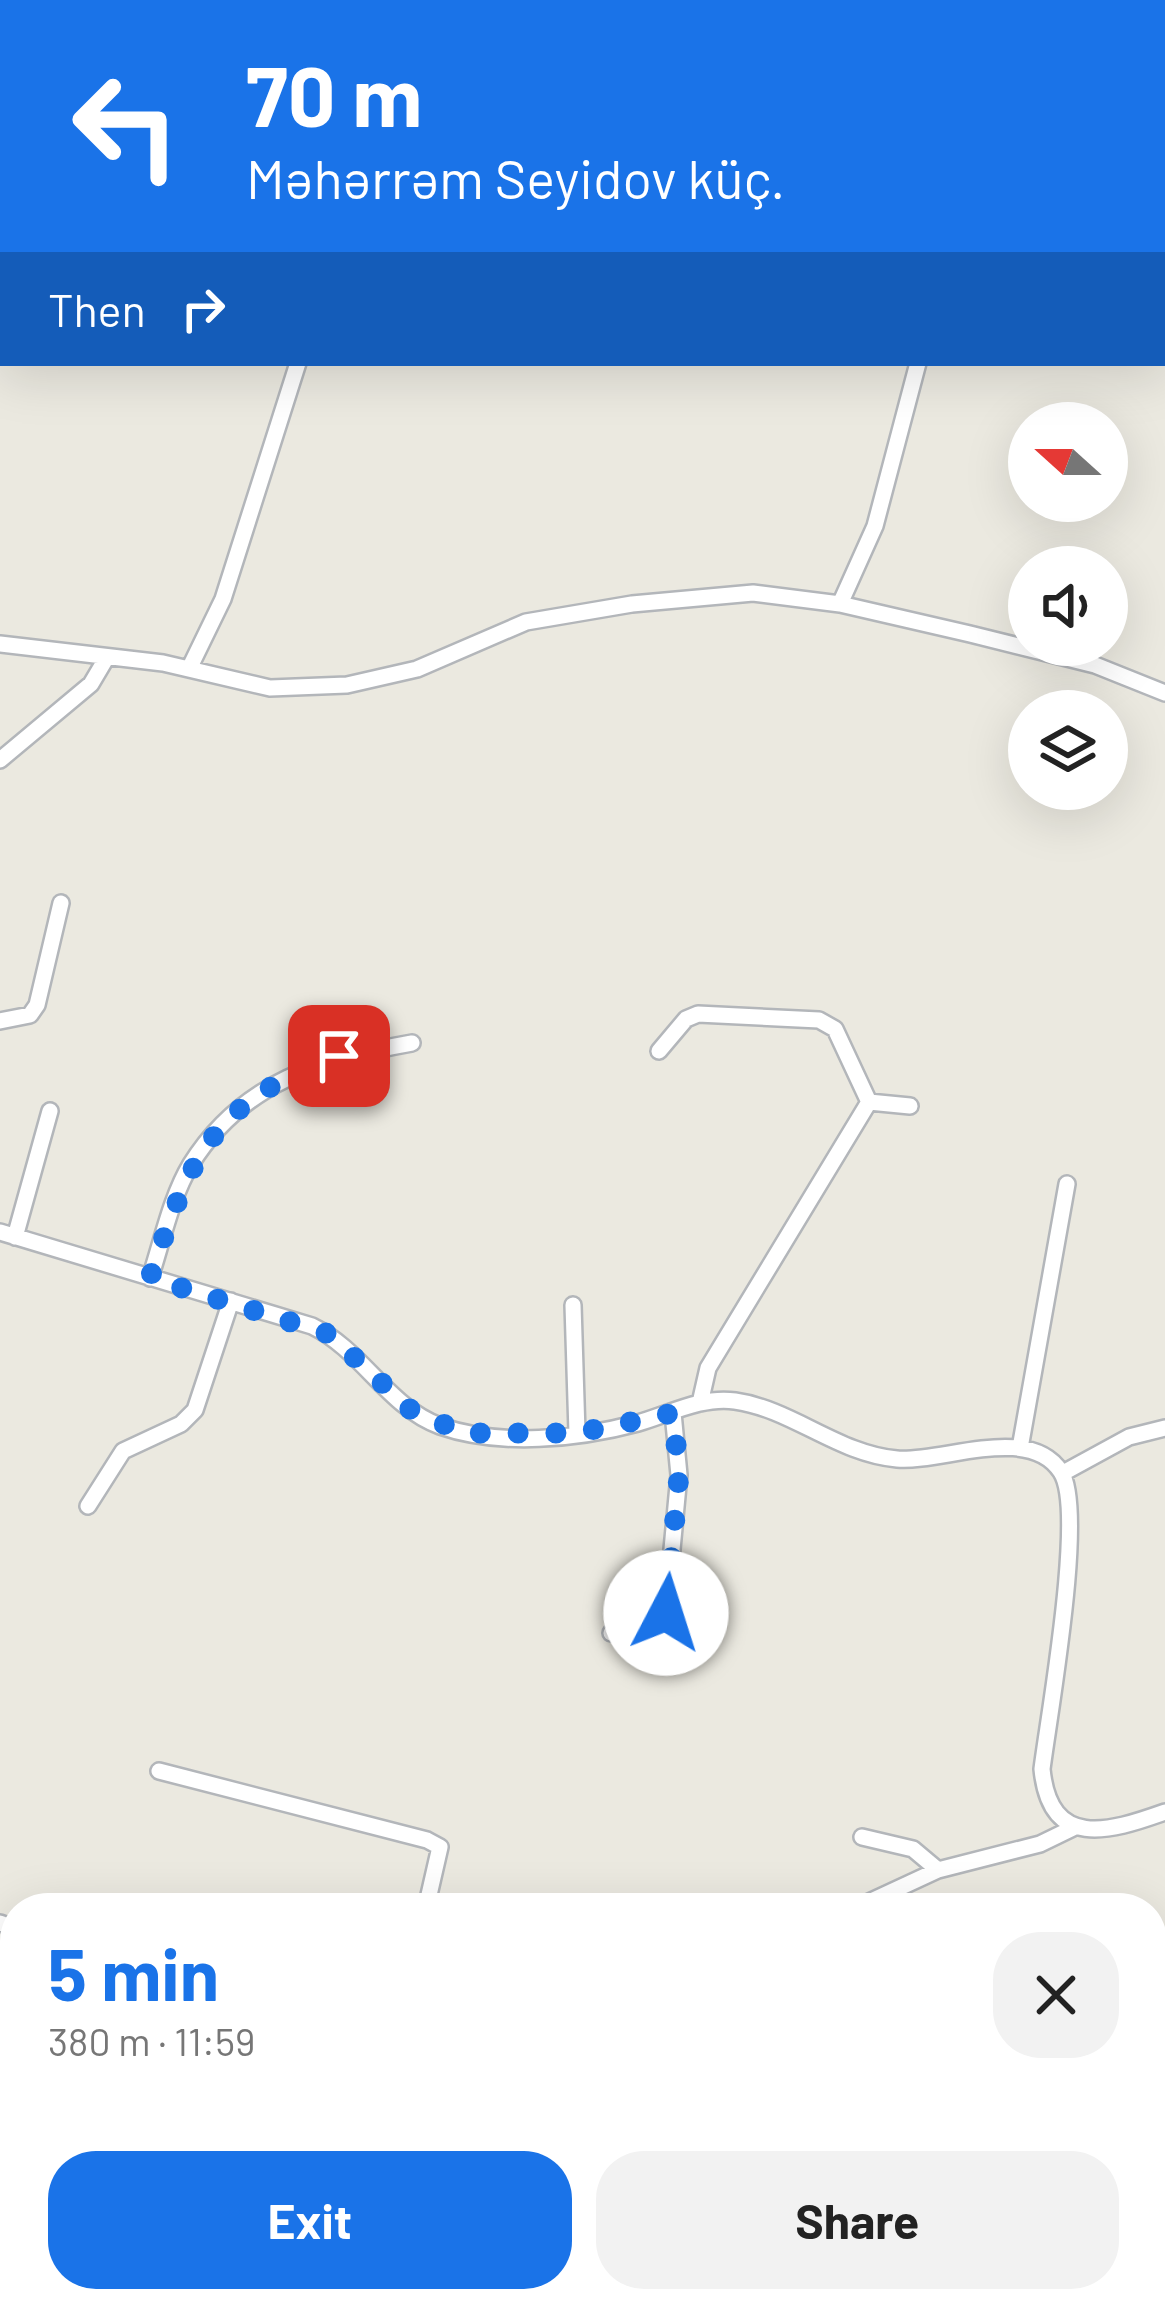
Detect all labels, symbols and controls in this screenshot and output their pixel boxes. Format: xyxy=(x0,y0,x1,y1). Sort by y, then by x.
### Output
text: 70 m xyxy=(246,43,422,144)
icon: left xyxy=(48,48,204,204)
text: Məhərrəm Seyidov küç. xyxy=(246,145,785,210)
icon: right xyxy=(170,276,236,342)
text: Then xyxy=(48,282,146,336)
north arrow xyxy=(1008,402,1128,522)
map controls xyxy=(1008,402,1128,810)
button: sound xyxy=(1008,546,1128,666)
button: layers xyxy=(1008,690,1128,810)
pin xyxy=(288,1005,390,1107)
icon: arrive xyxy=(306,1023,372,1089)
position arrow xyxy=(603,1550,729,1676)
text: 5 min xyxy=(48,1929,219,2015)
button: close xyxy=(993,1932,1119,2058)
text: 380 m · 11:59 xyxy=(48,2017,255,2064)
button: Exit xyxy=(48,2151,572,2289)
button: Share xyxy=(596,2151,1119,2289)

